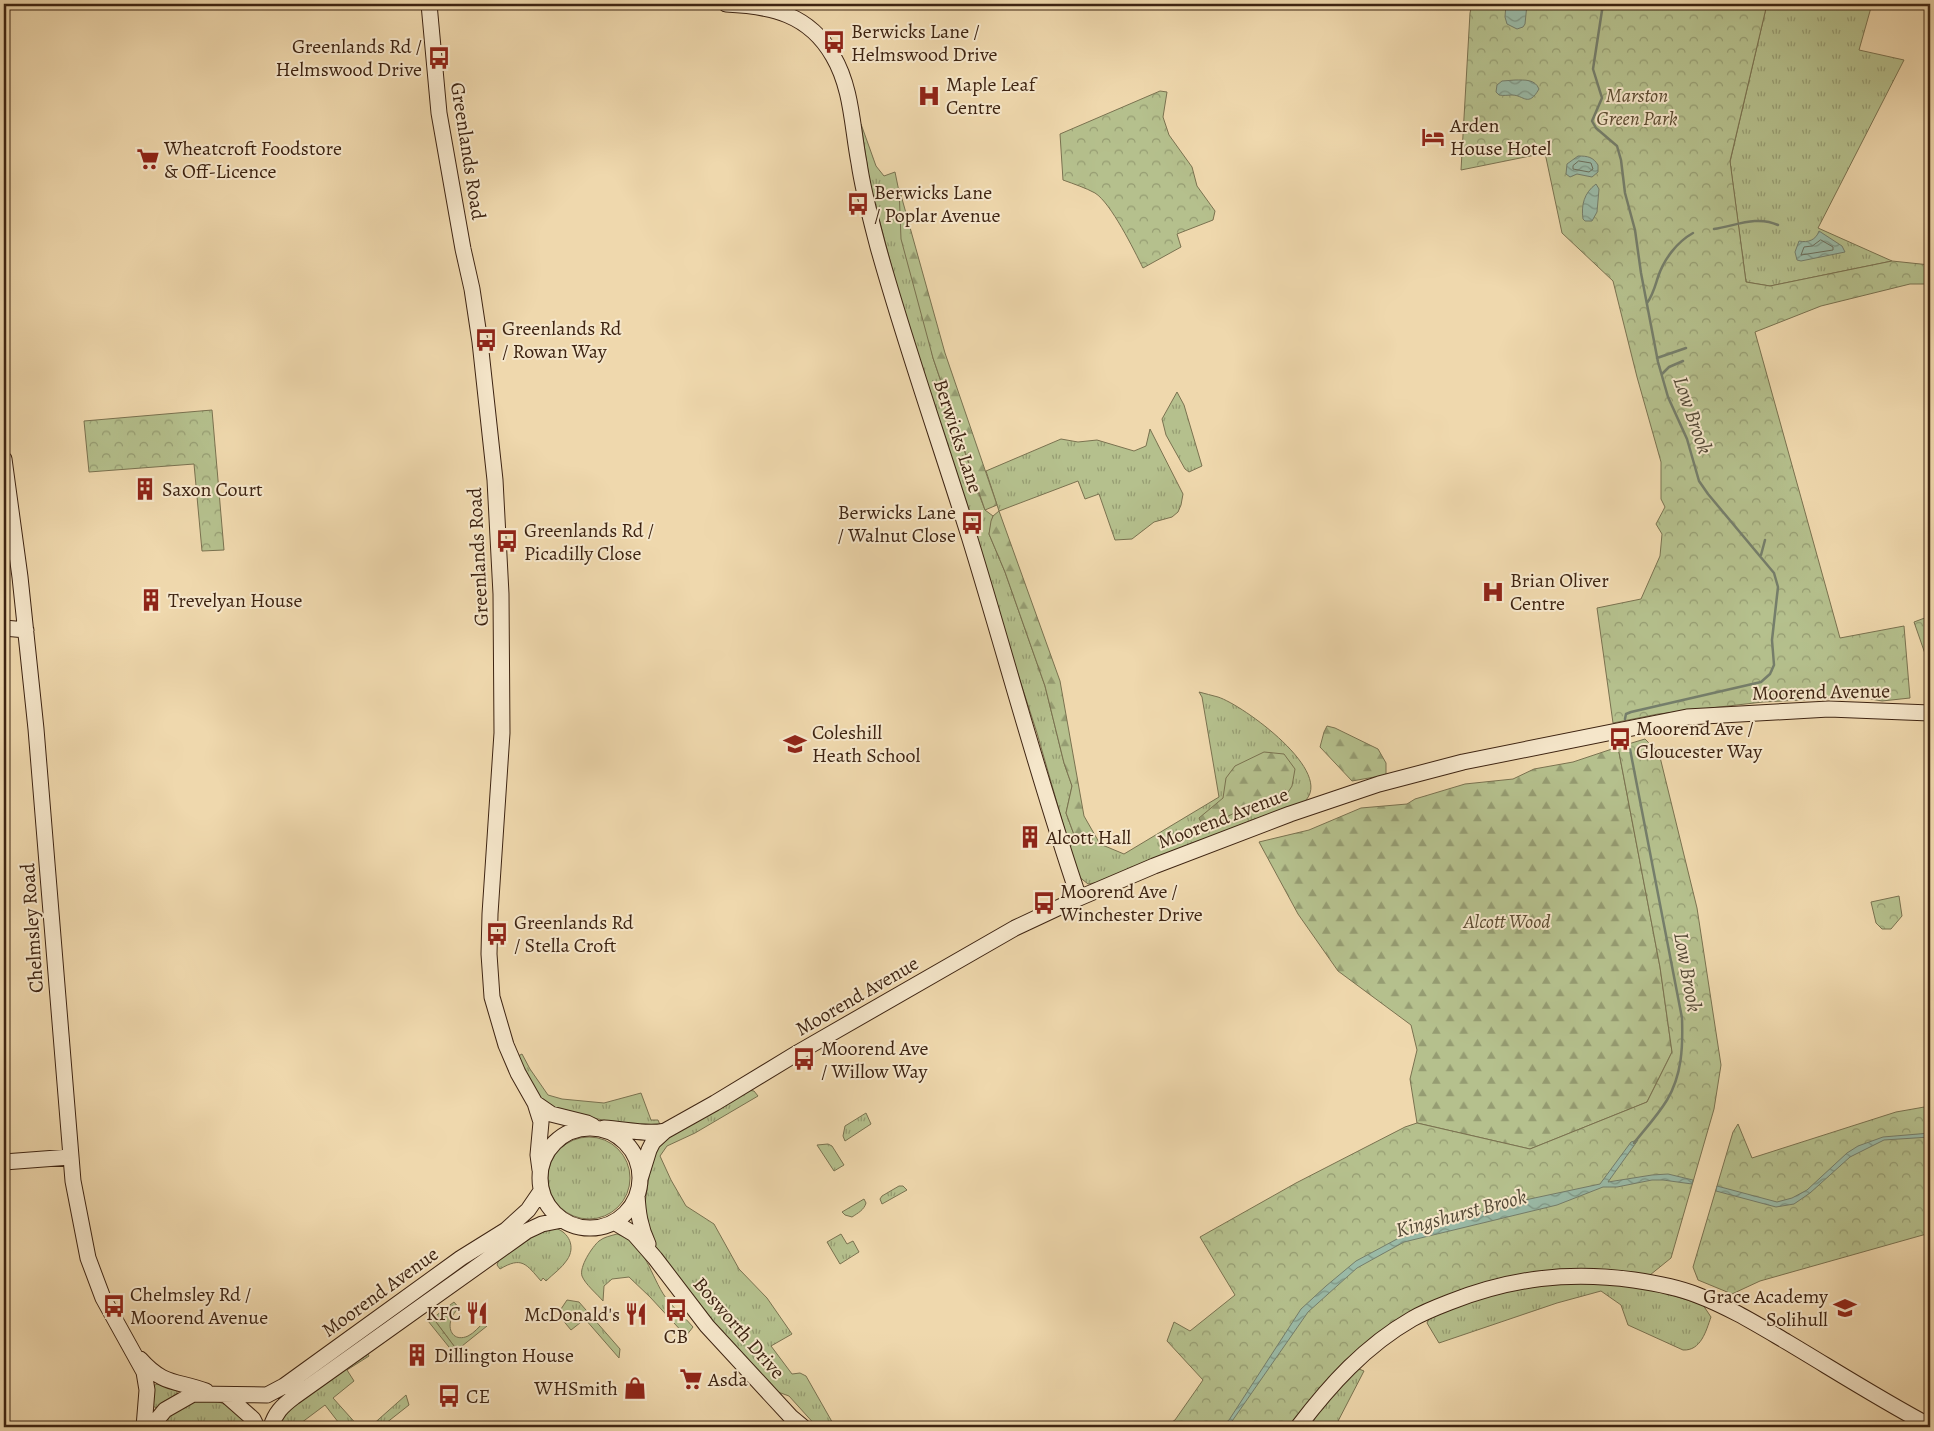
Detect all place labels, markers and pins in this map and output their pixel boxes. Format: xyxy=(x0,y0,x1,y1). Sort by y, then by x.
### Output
place label: Berwicks Lane / Helmswood Drive xyxy=(851,18,998,68)
bus stop icon: Berwicks Lane / Helmswood Drive xyxy=(821,29,847,55)
place label: Greenlands Rd / Helmswood Drive xyxy=(276,33,422,83)
bus stop icon: Greenlands Rd / Helmswood Drive xyxy=(426,45,452,71)
place label: Maple Leaf Centre xyxy=(946,71,1039,121)
hospital icon: Maple Leaf Centre xyxy=(916,83,942,109)
place label: Arden House Hotel xyxy=(1449,112,1552,162)
hotel icon: Arden House Hotel xyxy=(1420,124,1446,150)
place label: Wheatcroft Foodstore & Off-Licence xyxy=(163,135,342,185)
supermarket icon: Wheatcroft Foodstore & Off-Licence xyxy=(135,146,161,172)
place label: Berwicks Lane / Poplar Avenue xyxy=(874,179,1001,229)
bus stop icon: Berwicks Lane / Poplar Avenue xyxy=(845,191,871,217)
place label: Greenlands Rd / Rowan Way xyxy=(502,315,622,365)
bus stop icon: Greenlands Rd / Rowan Way xyxy=(473,327,499,353)
building icon: Saxon Court xyxy=(132,476,158,502)
place label: Saxon Court xyxy=(162,476,263,503)
place label: Berwicks Lane / Walnut Close xyxy=(838,499,956,549)
bus stop icon: Berwicks Lane / Walnut Close xyxy=(959,510,985,536)
place label: Greenlands Rd / Picadilly Close xyxy=(524,517,654,567)
bus stop icon: Greenlands Rd / Picadilly Close xyxy=(494,528,520,554)
place label: Brian Oliver Centre xyxy=(1510,567,1609,617)
hospital icon: Brian Oliver Centre xyxy=(1480,579,1506,605)
building icon: Trevelyan House xyxy=(138,587,164,613)
place label: Trevelyan House xyxy=(168,587,302,614)
place label: Moorend Ave / Gloucester Way xyxy=(1636,715,1763,765)
place label: Coleshill Heath School xyxy=(812,719,920,769)
bus stop icon: Moorend Ave / Gloucester Way xyxy=(1607,726,1633,752)
school or university icon: Coleshill Heath School xyxy=(782,731,808,757)
building icon: Alcott Hall xyxy=(1017,824,1043,850)
place label: Alcott Hall xyxy=(1045,824,1131,851)
place label: Moorend Ave / Winchester Drive xyxy=(1059,878,1203,928)
bus stop icon: Moorend Ave / Winchester Drive xyxy=(1031,890,1057,916)
place label: Greenlands Rd / Stella Croft xyxy=(514,909,634,959)
bus stop icon: Greenlands Rd / Stella Croft xyxy=(484,921,510,947)
place label: Moorend Ave / Willow Way xyxy=(821,1035,928,1085)
bus stop icon: Moorend Ave / Willow Way xyxy=(791,1046,817,1072)
place label: Chelmsley Rd / Moorend Avenue xyxy=(130,1281,268,1331)
place label: Grace Academy Solihull xyxy=(1703,1283,1829,1333)
bus stop icon: Chelmsley Rd / Moorend Avenue xyxy=(101,1293,127,1319)
school or university icon: Grace Academy Solihull xyxy=(1832,1295,1858,1321)
bus stop icon: CB xyxy=(663,1297,689,1323)
place label: KFC xyxy=(426,1300,461,1327)
restaurant icon: KFC xyxy=(464,1300,490,1326)
place label: McDonald's xyxy=(524,1301,620,1328)
restaurant icon: McDonald's xyxy=(623,1301,649,1327)
place label: CB xyxy=(664,1323,688,1350)
building icon: Dillington House xyxy=(404,1342,430,1368)
place label: Dillington House xyxy=(434,1342,574,1369)
supermarket icon: Asda xyxy=(678,1366,704,1392)
place label: Asda xyxy=(707,1366,748,1393)
place label: WHSmith xyxy=(533,1375,618,1402)
shop icon: WHSmith xyxy=(622,1375,648,1401)
bus stop icon: CE xyxy=(436,1383,462,1409)
place label: CE xyxy=(466,1383,490,1410)

